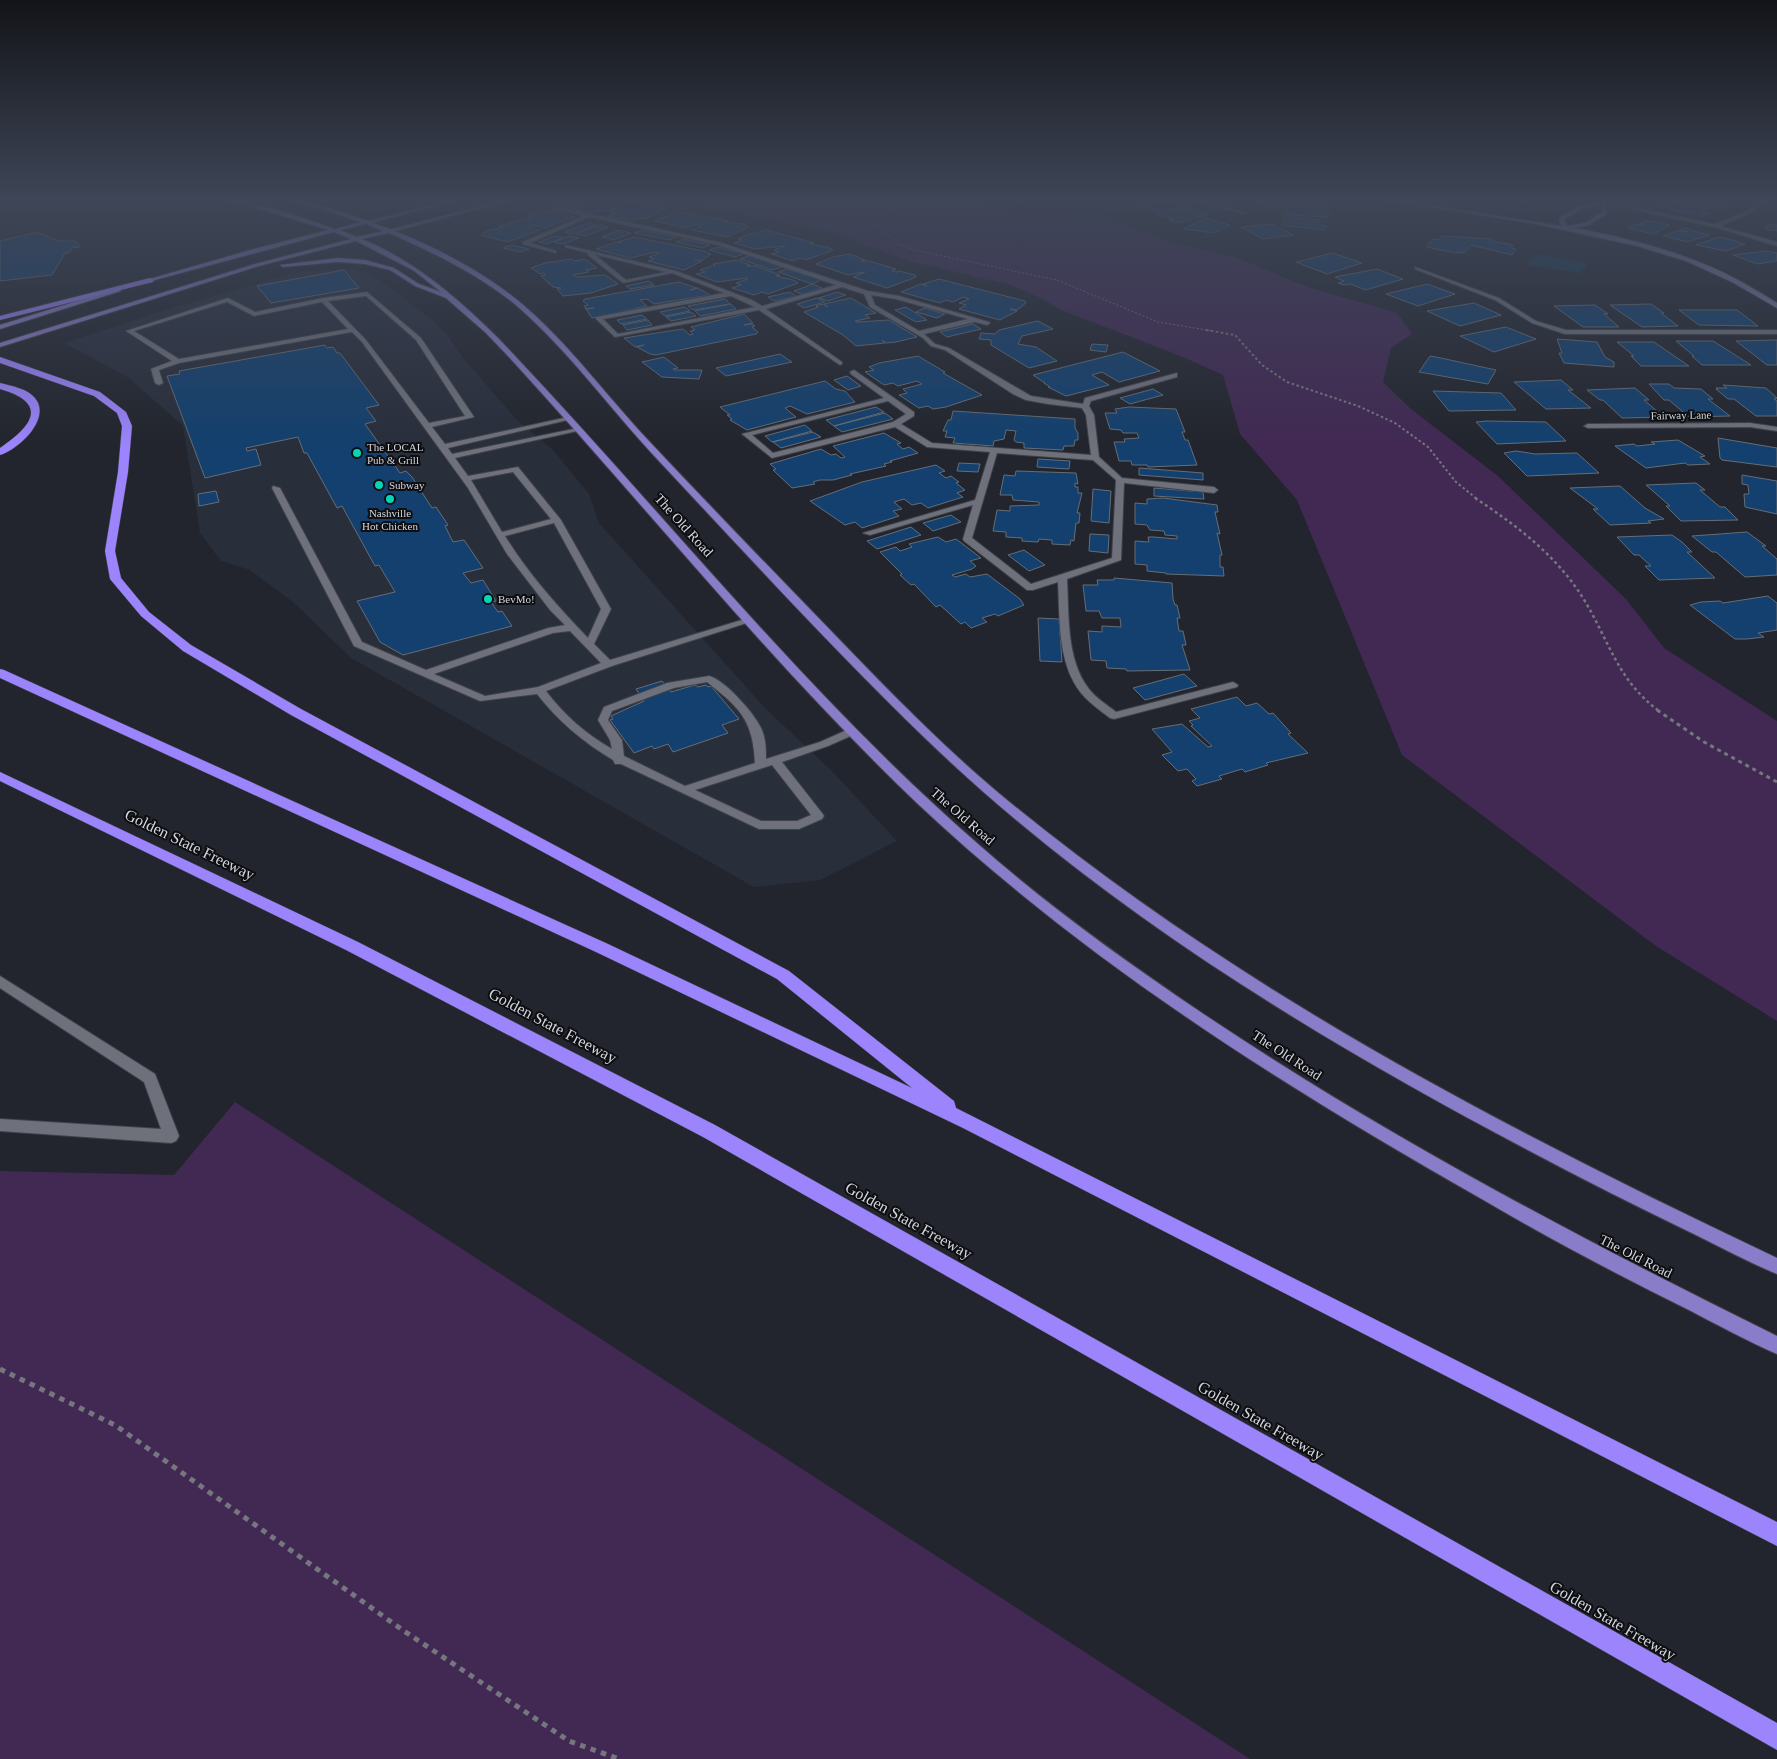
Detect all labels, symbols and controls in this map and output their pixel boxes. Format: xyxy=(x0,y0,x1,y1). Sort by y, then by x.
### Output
street label: Fairway Lane xyxy=(1651,408,1712,422)
place label: The LOCAL Pub & Grill xyxy=(367,441,424,466)
marker: The LOCAL Pub & Grill xyxy=(351,447,363,459)
marker: Subway xyxy=(373,479,385,491)
place label: Subway xyxy=(389,479,425,491)
street label: The Old Road xyxy=(652,491,716,560)
marker: Nashville Hot Chicken xyxy=(384,493,396,505)
place label: Nashville Hot Chicken xyxy=(362,507,418,532)
marker: BevMo! xyxy=(482,593,494,605)
place label: BevMo! xyxy=(498,593,535,605)
street label: The Old Road xyxy=(928,785,998,848)
street label: Golden State Freeway xyxy=(122,806,257,884)
street label: Golden State Freeway xyxy=(486,985,620,1067)
street label: The Old Road xyxy=(1249,1028,1324,1083)
street label: Golden State Freeway xyxy=(842,1179,975,1263)
street label: The Old Road xyxy=(1597,1232,1675,1281)
street label: Golden State Freeway xyxy=(1194,1378,1327,1464)
street label: Golden State Freeway xyxy=(1546,1578,1679,1664)

